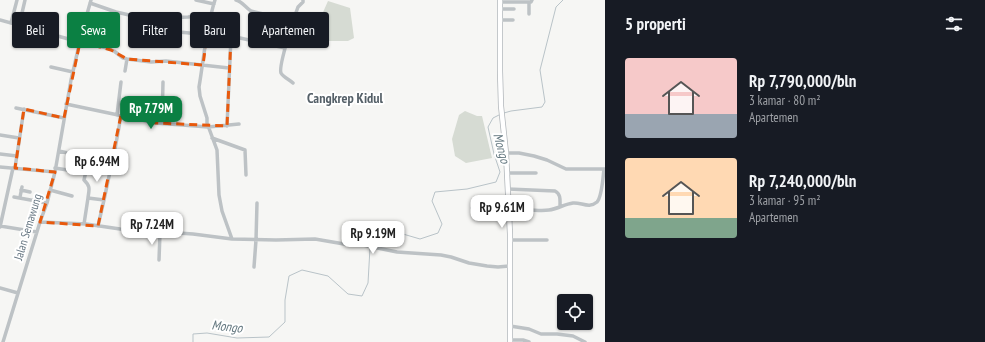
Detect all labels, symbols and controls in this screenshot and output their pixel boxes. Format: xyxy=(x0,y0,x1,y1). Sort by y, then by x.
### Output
chip: Beli xyxy=(12,12,59,48)
chip: Sewa xyxy=(67,12,120,48)
chip: Filter xyxy=(128,12,182,48)
chip: Baru xyxy=(190,12,240,48)
chip: Apartemen xyxy=(248,12,329,48)
text: 5 properti xyxy=(625,13,686,35)
icon: filters xyxy=(943,13,965,35)
text: Rp 7,790,000/bln xyxy=(749,70,856,92)
icon: home xyxy=(657,74,705,122)
district label: Cangkrep Kidul xyxy=(307,89,384,107)
text: 3 kamar · 80 m² xyxy=(749,92,821,109)
pin: Rp 7.79M xyxy=(110,96,192,130)
text: Rp 7.79M xyxy=(129,100,173,117)
text: Apartemen xyxy=(749,109,798,126)
water label: Mongo xyxy=(489,131,514,167)
pin: Rp 6.94M xyxy=(56,149,138,183)
text: Rp 6.94M xyxy=(74,153,120,170)
text: Rp 7,240,000/bln xyxy=(749,170,856,192)
icon: home xyxy=(657,174,705,222)
street label: Jalan Semawung xyxy=(10,192,45,263)
text: 3 kamar · 95 m² xyxy=(749,192,821,209)
pin: Rp 9.61M xyxy=(461,195,543,229)
text: Rp 9.61M xyxy=(479,199,525,216)
text: Apartemen xyxy=(749,209,798,226)
pin: Rp 7.24M xyxy=(111,212,193,246)
text: Rp 7.24M xyxy=(130,216,174,233)
pin: Rp 9.19M xyxy=(332,221,414,255)
text: Rp 9.19M xyxy=(350,225,396,242)
map controls xyxy=(557,294,593,330)
button: locate xyxy=(557,294,593,330)
water label: Mongo xyxy=(211,316,245,337)

